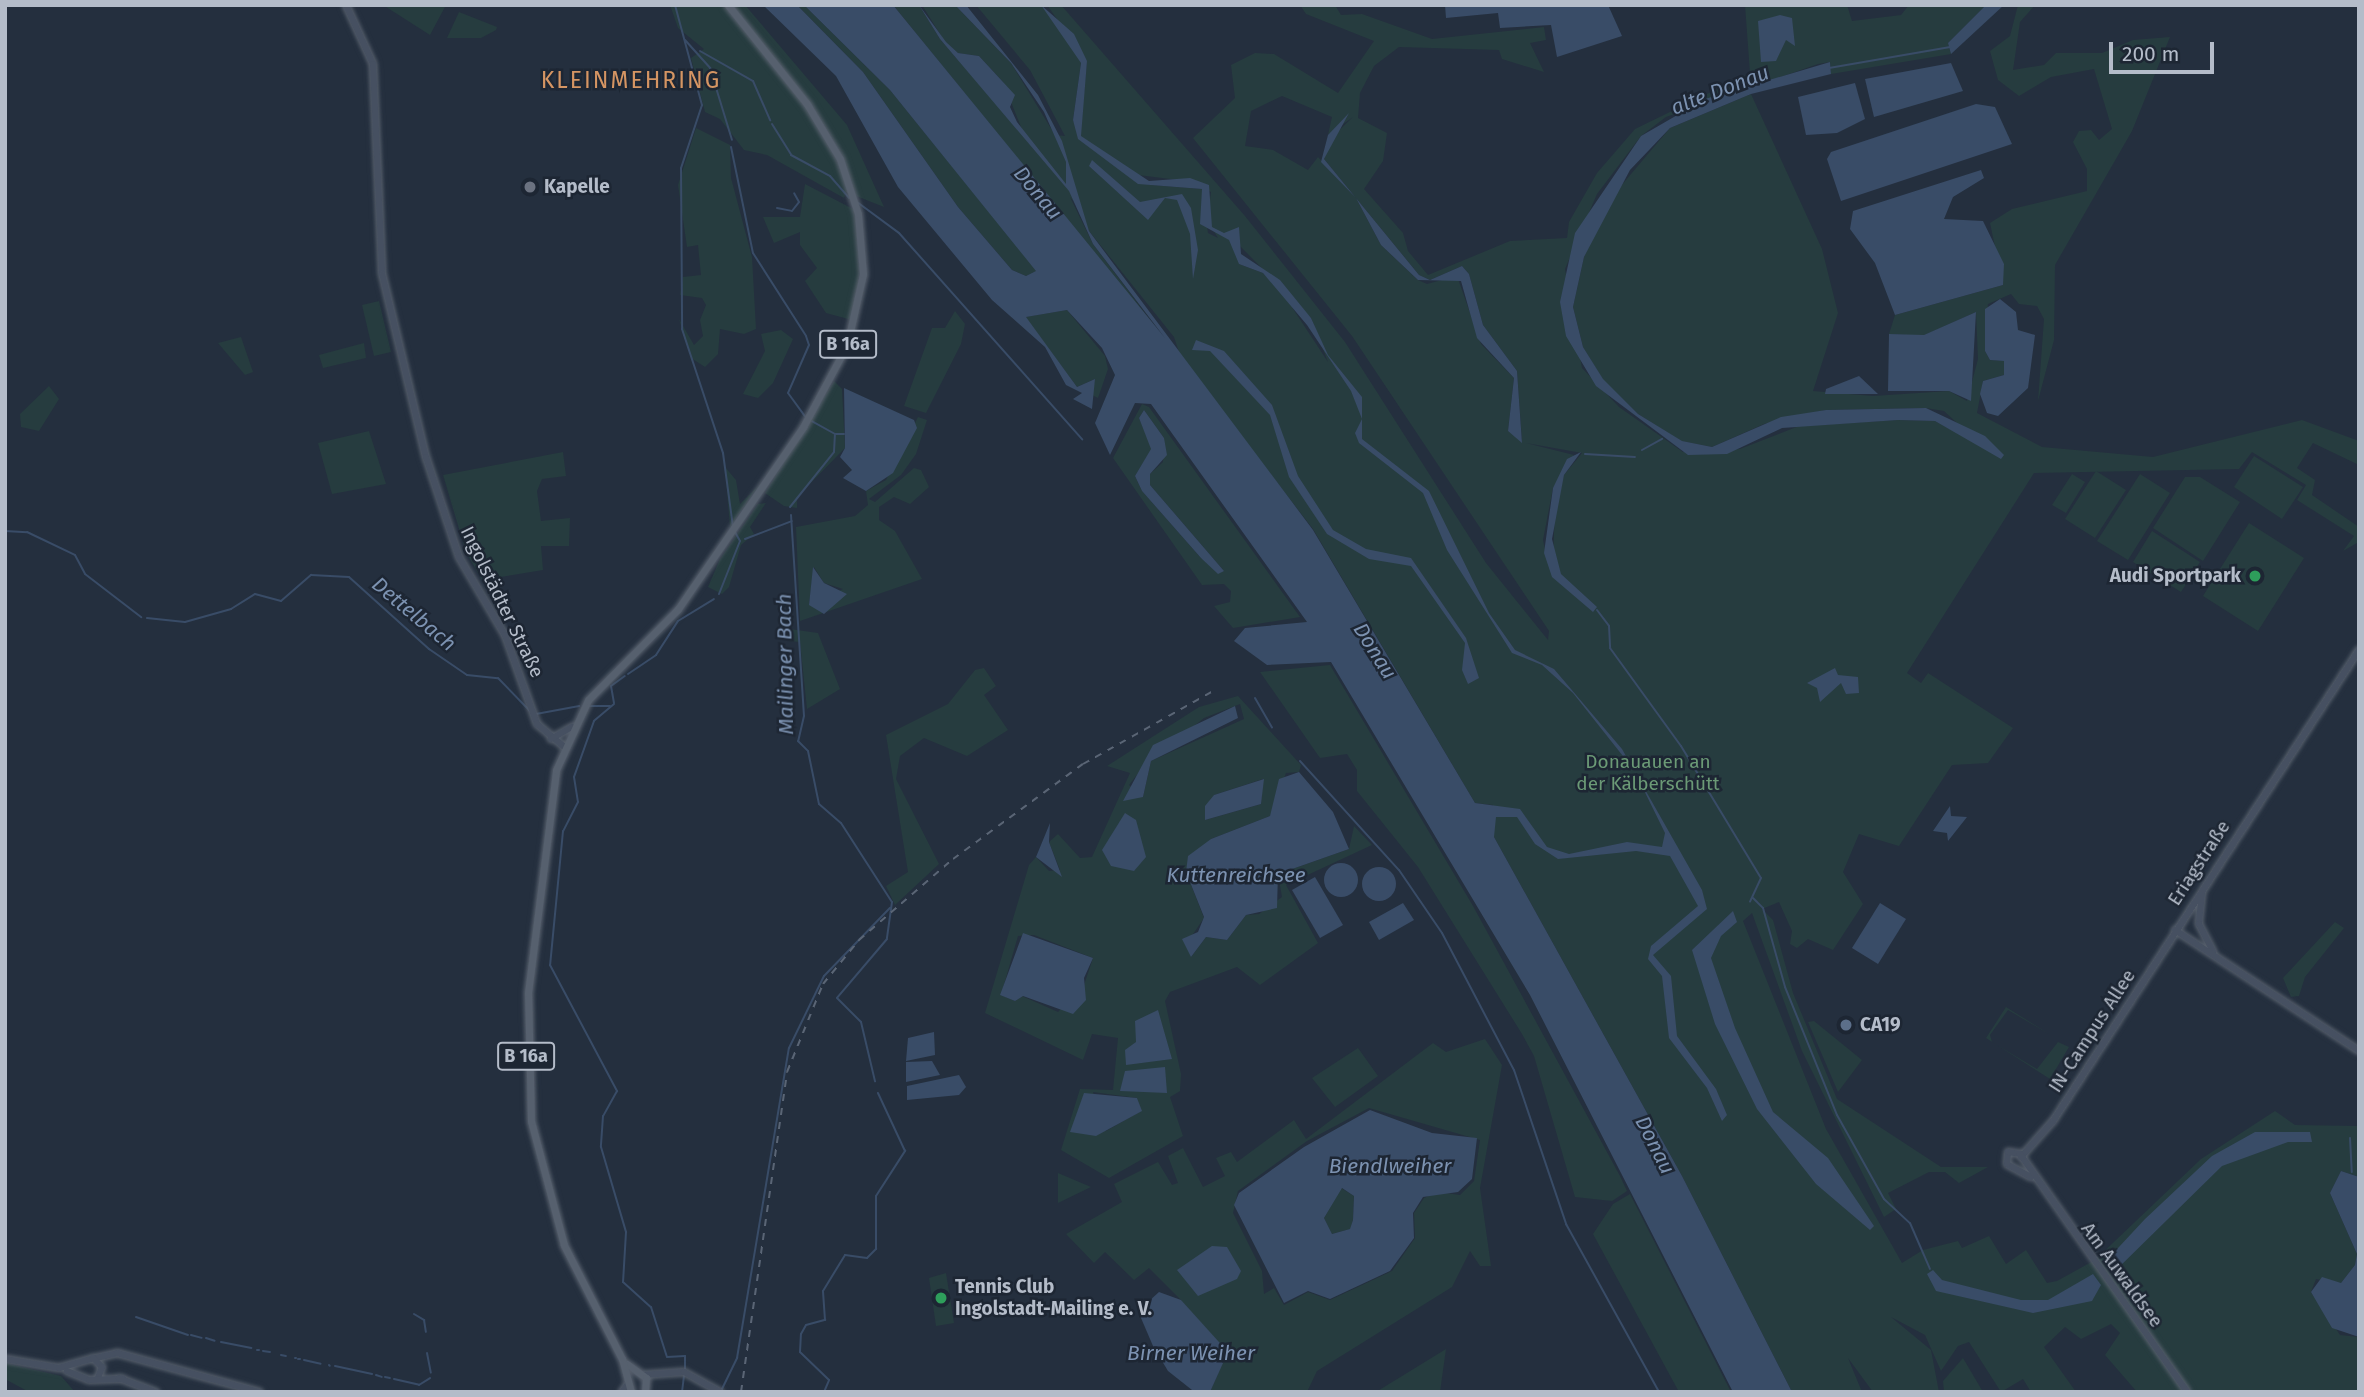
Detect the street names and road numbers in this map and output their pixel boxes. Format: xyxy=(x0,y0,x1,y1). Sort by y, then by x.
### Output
road number: B 16a xyxy=(818,330,878,358)
street label: Ingolstädter Straße xyxy=(455,523,549,681)
street label: Eriagstraße xyxy=(2163,816,2235,910)
street label: IN-Campus Allee xyxy=(2044,965,2140,1097)
road number: B 16a xyxy=(496,1042,556,1070)
street label: Am Auwaldsee xyxy=(2076,1218,2168,1332)

